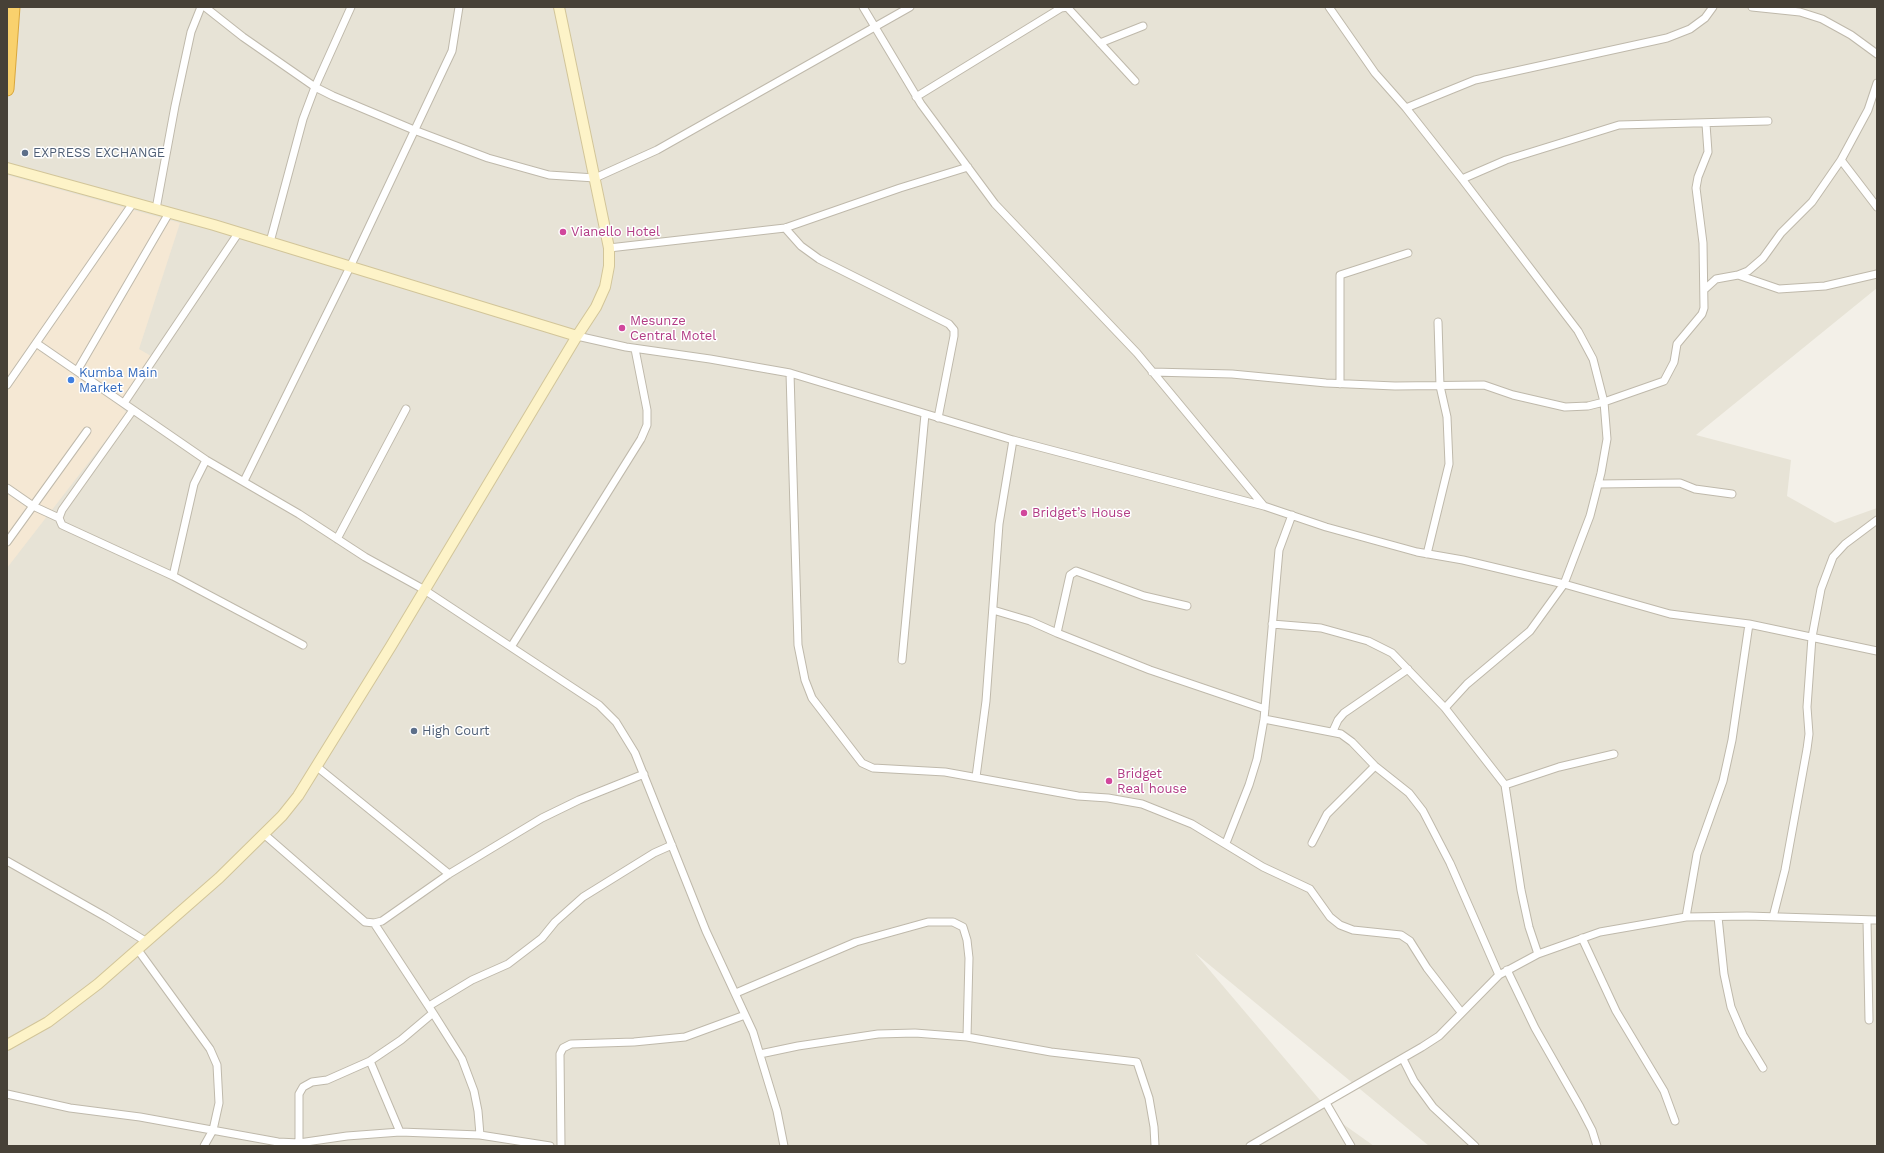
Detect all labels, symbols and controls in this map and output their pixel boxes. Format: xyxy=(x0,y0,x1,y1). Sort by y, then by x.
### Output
place label: EXPRESS EXCHANGE xyxy=(33,145,165,161)
marker: EXPRESS EXCHANGE xyxy=(20,148,30,158)
place label: Vianello Hotel xyxy=(571,224,660,240)
marker: Vianello Hotel xyxy=(558,227,568,237)
place label: Mesunze Central Motel xyxy=(630,313,716,344)
marker: Mesunze Central Motel xyxy=(617,323,627,333)
place label: Kumba Main Market xyxy=(79,365,157,396)
marker: Kumba Main Market xyxy=(66,375,76,385)
place label: Bridget’s House xyxy=(1032,505,1131,521)
marker: Bridget’s House xyxy=(1019,508,1029,518)
place label: High Court xyxy=(422,723,489,739)
marker: High Court xyxy=(409,726,419,736)
place label: Bridget Real house xyxy=(1117,766,1187,797)
marker: Bridget Real house xyxy=(1104,776,1114,786)

